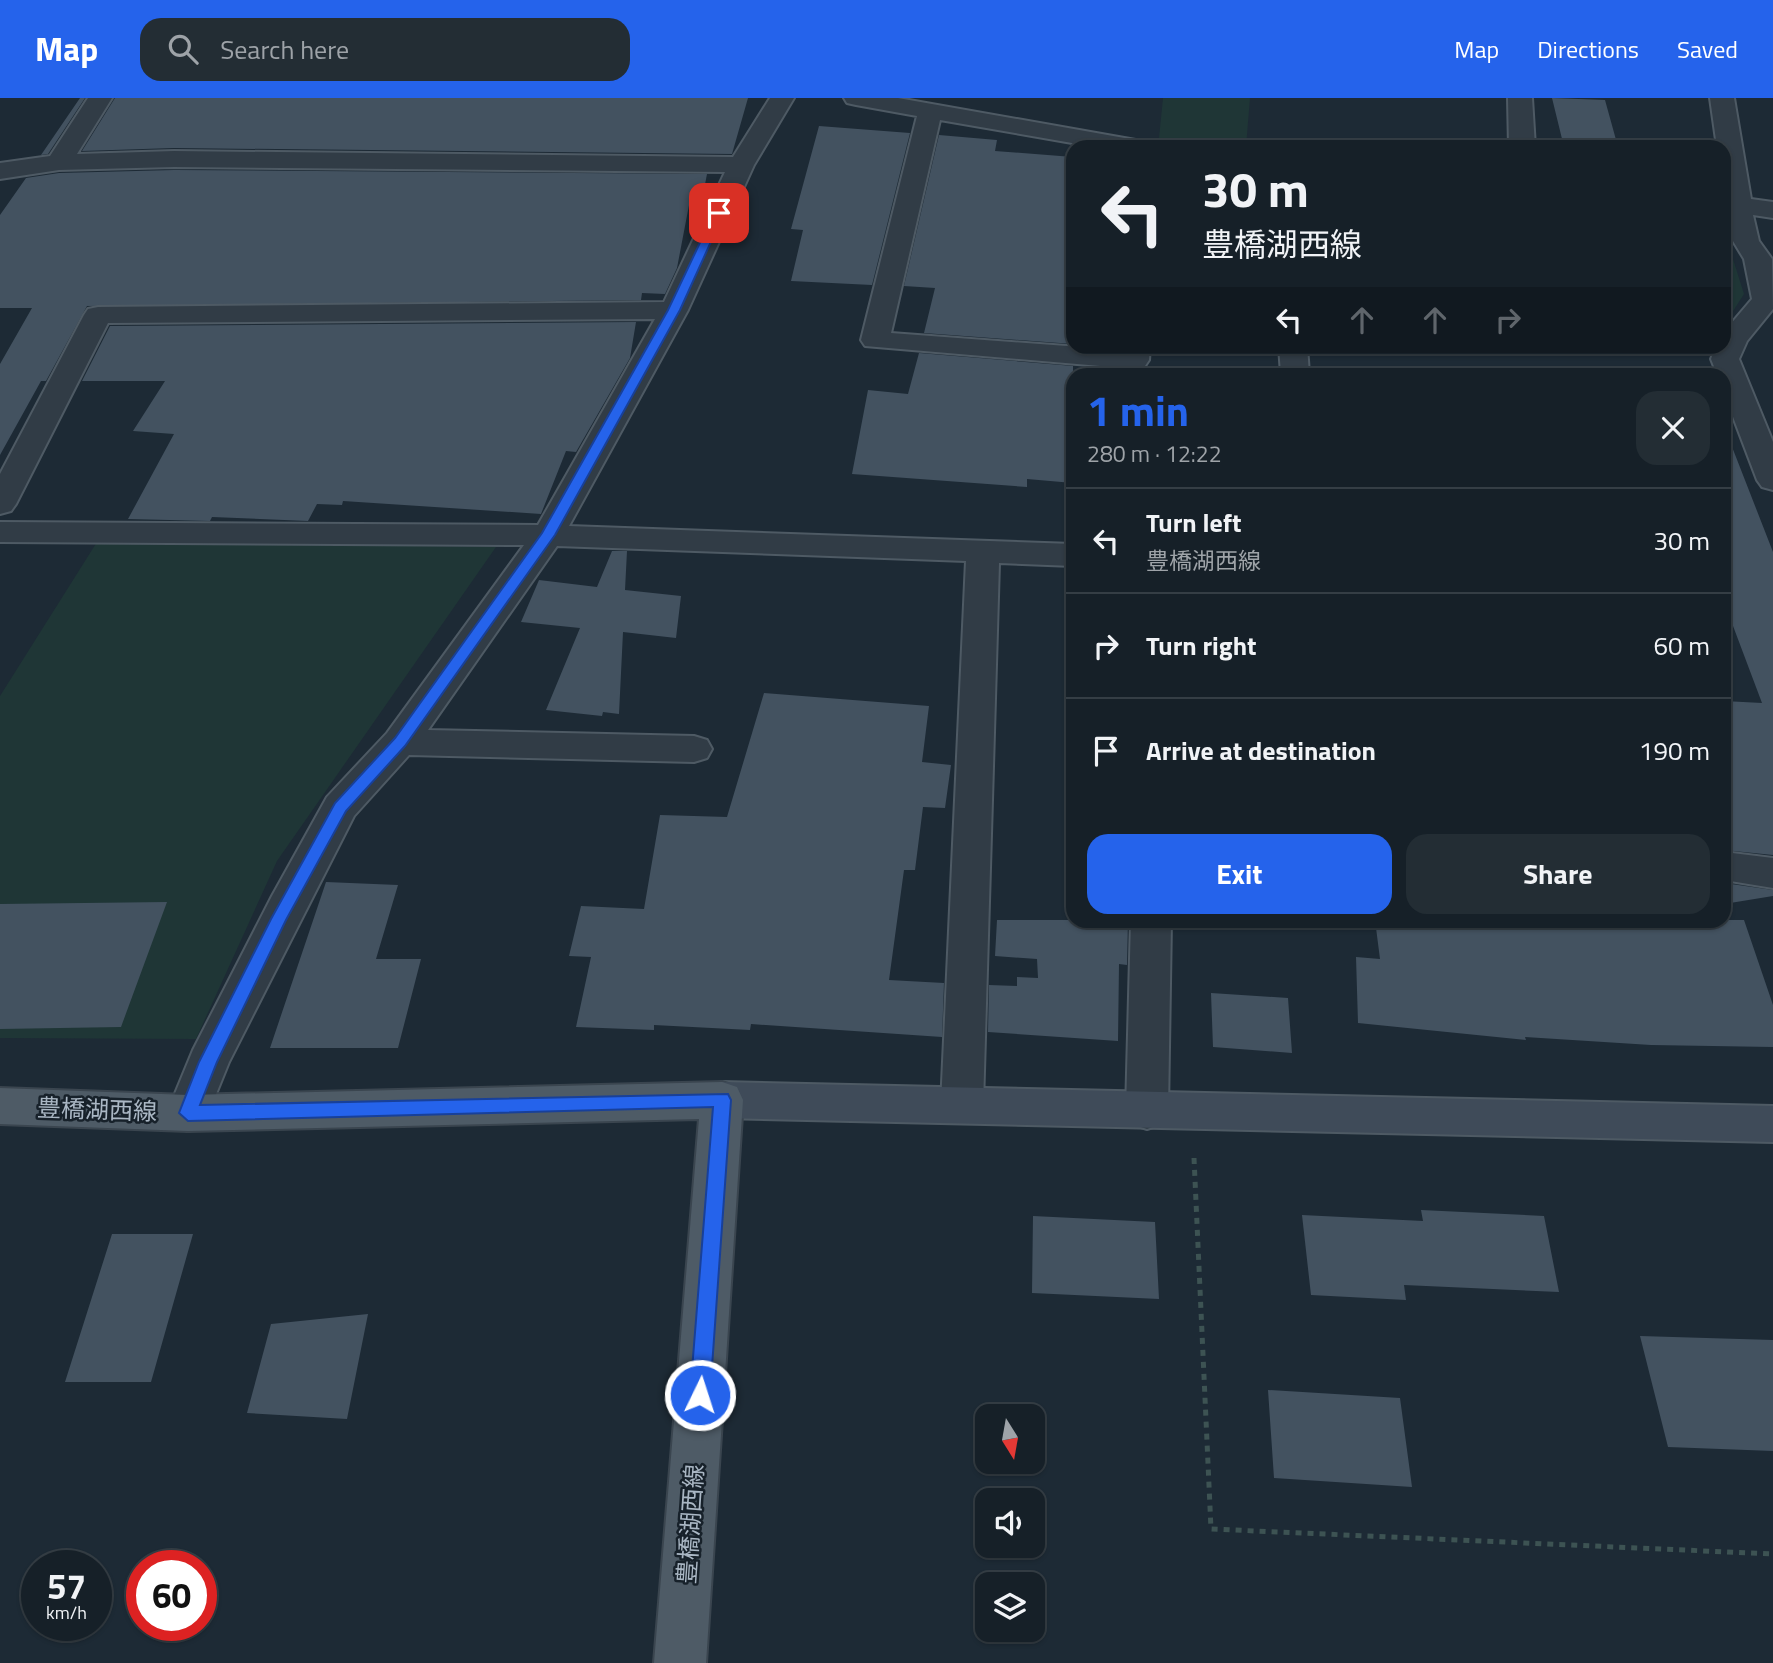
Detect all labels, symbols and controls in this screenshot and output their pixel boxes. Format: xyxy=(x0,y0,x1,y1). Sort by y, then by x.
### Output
search box xyxy=(140,18,630,81)
text: Map xyxy=(35,24,98,74)
icon: search xyxy=(164,30,202,68)
text: Search here xyxy=(220,30,349,69)
text: Map xyxy=(1454,31,1499,67)
text: Directions xyxy=(1537,31,1639,67)
text: Saved xyxy=(1677,31,1738,67)
text: 30 m xyxy=(1202,151,1309,226)
icon: left xyxy=(1087,168,1178,259)
pin xyxy=(689,183,749,243)
icon: arrive xyxy=(700,194,738,232)
text: 豊橋湖西線 xyxy=(1202,220,1362,268)
icon: left xyxy=(1270,301,1308,339)
icon: ahead xyxy=(1343,301,1381,339)
icon: ahead xyxy=(1416,301,1454,339)
icon: right xyxy=(1489,301,1527,339)
text: 1 min xyxy=(1087,378,1189,442)
button: close xyxy=(1636,391,1710,465)
text: 280 m · 12:22 xyxy=(1087,436,1222,471)
text: Turn left xyxy=(1146,503,1241,542)
text: 30 m xyxy=(1653,521,1710,560)
icon: left xyxy=(1087,522,1125,560)
text: 豊橋湖西線 xyxy=(1146,543,1261,578)
text: Turn right xyxy=(1146,626,1257,665)
text: 60 m xyxy=(1653,626,1710,665)
icon: right xyxy=(1087,627,1125,665)
text: Arrive at destination xyxy=(1146,731,1376,770)
text: 190 m xyxy=(1639,731,1710,770)
icon: arrive xyxy=(1087,732,1125,770)
button: Exit xyxy=(1087,834,1392,914)
button: Share xyxy=(1406,834,1710,914)
street label: 豊橋湖西線 xyxy=(36,1089,158,1129)
position arrow xyxy=(663,1358,737,1432)
north arrow xyxy=(975,1404,1045,1474)
map controls xyxy=(975,1404,1045,1642)
street label: 豊橋湖西線 xyxy=(668,1463,712,1585)
button: sound xyxy=(975,1488,1045,1558)
speed limit sign: 60 xyxy=(126,1550,217,1641)
text: 57 xyxy=(47,1559,86,1613)
button: layers xyxy=(975,1572,1045,1642)
text: km/h xyxy=(46,1599,87,1626)

